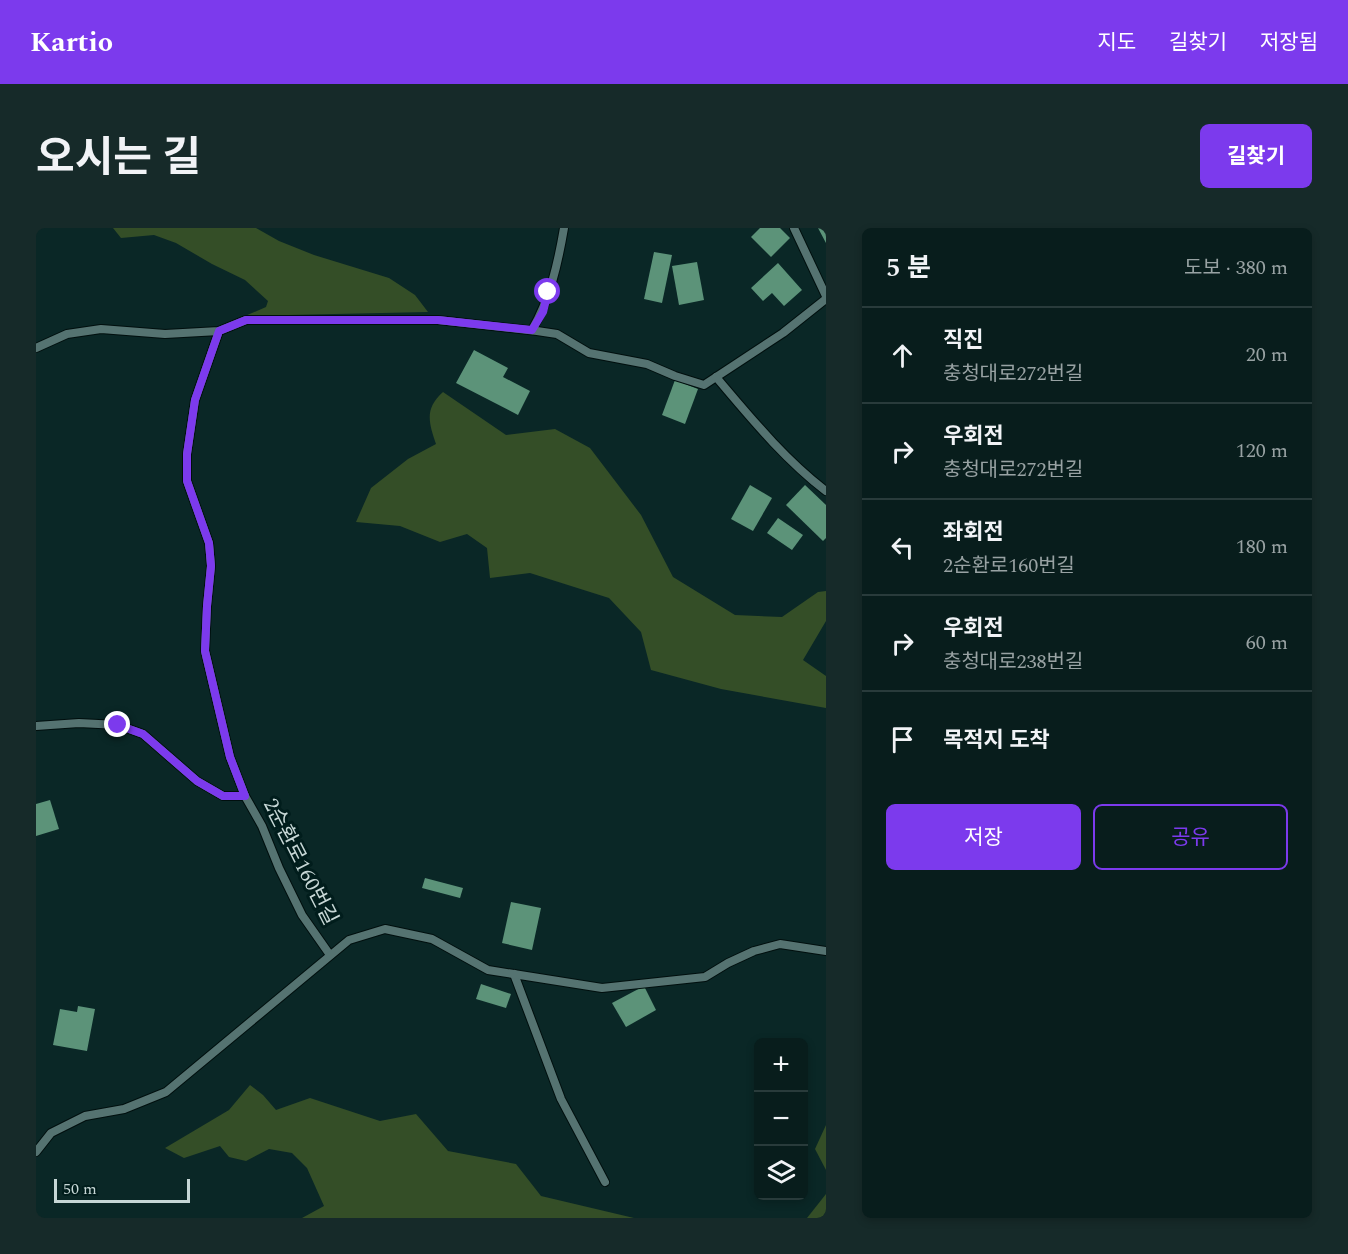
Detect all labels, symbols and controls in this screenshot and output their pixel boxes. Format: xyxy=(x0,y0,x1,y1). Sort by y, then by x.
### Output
text: Kartio xyxy=(30,21,113,64)
text: 지도 xyxy=(1097,27,1136,59)
text: 길찾기 xyxy=(1169,27,1227,59)
text: 저장됨 xyxy=(1260,27,1318,59)
button: 길찾기 xyxy=(1200,124,1312,188)
text: 오시는 길 xyxy=(36,127,201,190)
text: 5 분 xyxy=(886,248,931,288)
text: 도보 · 380 m xyxy=(1184,253,1288,283)
route start xyxy=(534,278,560,304)
text: 직진 xyxy=(943,324,983,357)
icon: ahead xyxy=(886,339,919,372)
text: 20 m xyxy=(1246,340,1288,370)
text: 충청대로272번길 xyxy=(943,359,1083,389)
text: 우회전 xyxy=(943,420,1004,453)
icon: right xyxy=(886,435,919,468)
text: 120 m xyxy=(1236,436,1288,466)
text: 충청대로272번길 xyxy=(943,455,1083,485)
text: 좌회전 xyxy=(943,516,1004,549)
icon: left xyxy=(886,531,919,564)
text: 180 m xyxy=(1236,532,1288,562)
text: 2순환로160번길 xyxy=(943,551,1075,581)
text: 우회전 xyxy=(943,612,1004,645)
icon: right xyxy=(886,627,919,660)
text: 60 m xyxy=(1246,628,1288,658)
text: 충청대로238번길 xyxy=(943,647,1083,677)
route end xyxy=(104,711,130,737)
icon: arrive xyxy=(886,723,919,756)
text: 목적지 도착 xyxy=(943,724,1050,757)
street label: 2순환로160번길 xyxy=(254,793,346,931)
button: 저장 xyxy=(886,804,1081,870)
button: 공유 xyxy=(1093,804,1288,870)
map controls xyxy=(754,1038,808,1200)
button: + xyxy=(754,1038,808,1092)
button: − xyxy=(754,1092,808,1146)
button: layers xyxy=(754,1146,808,1200)
scale bar xyxy=(54,1176,190,1204)
text: 50 m xyxy=(63,1177,97,1201)

